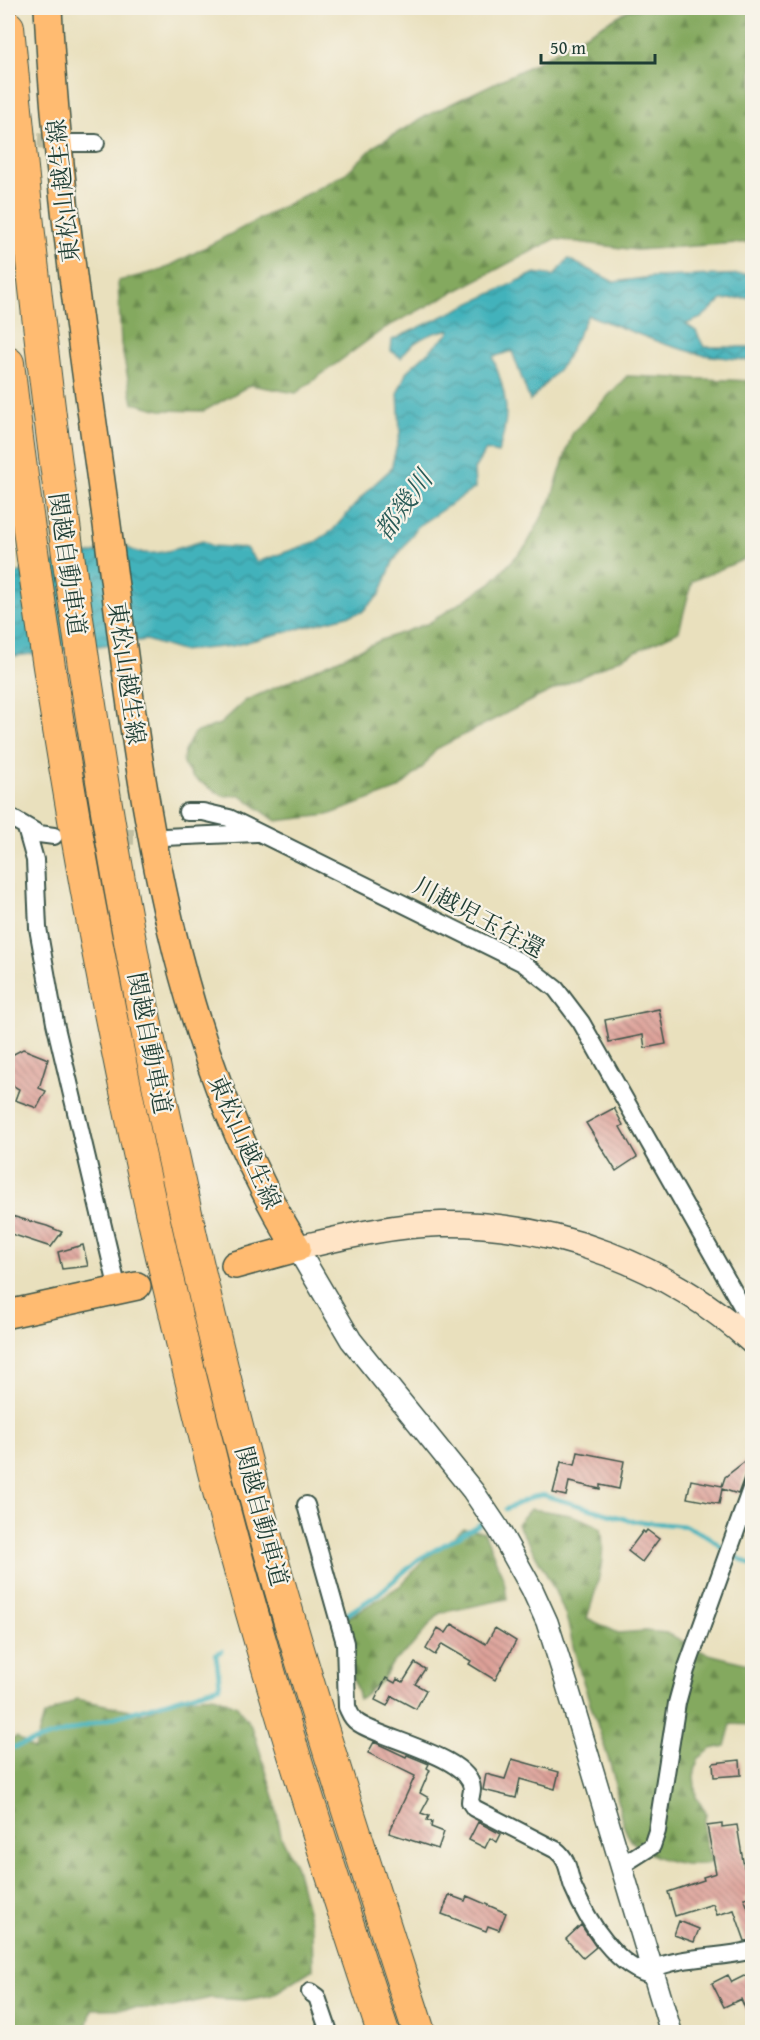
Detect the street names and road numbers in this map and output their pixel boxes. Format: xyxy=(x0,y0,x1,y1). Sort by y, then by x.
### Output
street label: 東松山越生線 xyxy=(38,118,88,264)
street label: 関越自動車道 xyxy=(41,490,95,638)
street label: 東松山越生線 xyxy=(100,599,154,747)
street label: 川越児玉往還 xyxy=(407,868,551,966)
street label: 関越自動車道 xyxy=(119,969,181,1117)
street label: 東松山越生線 xyxy=(200,1069,290,1215)
street label: 関越自動車道 xyxy=(226,1442,298,1590)

